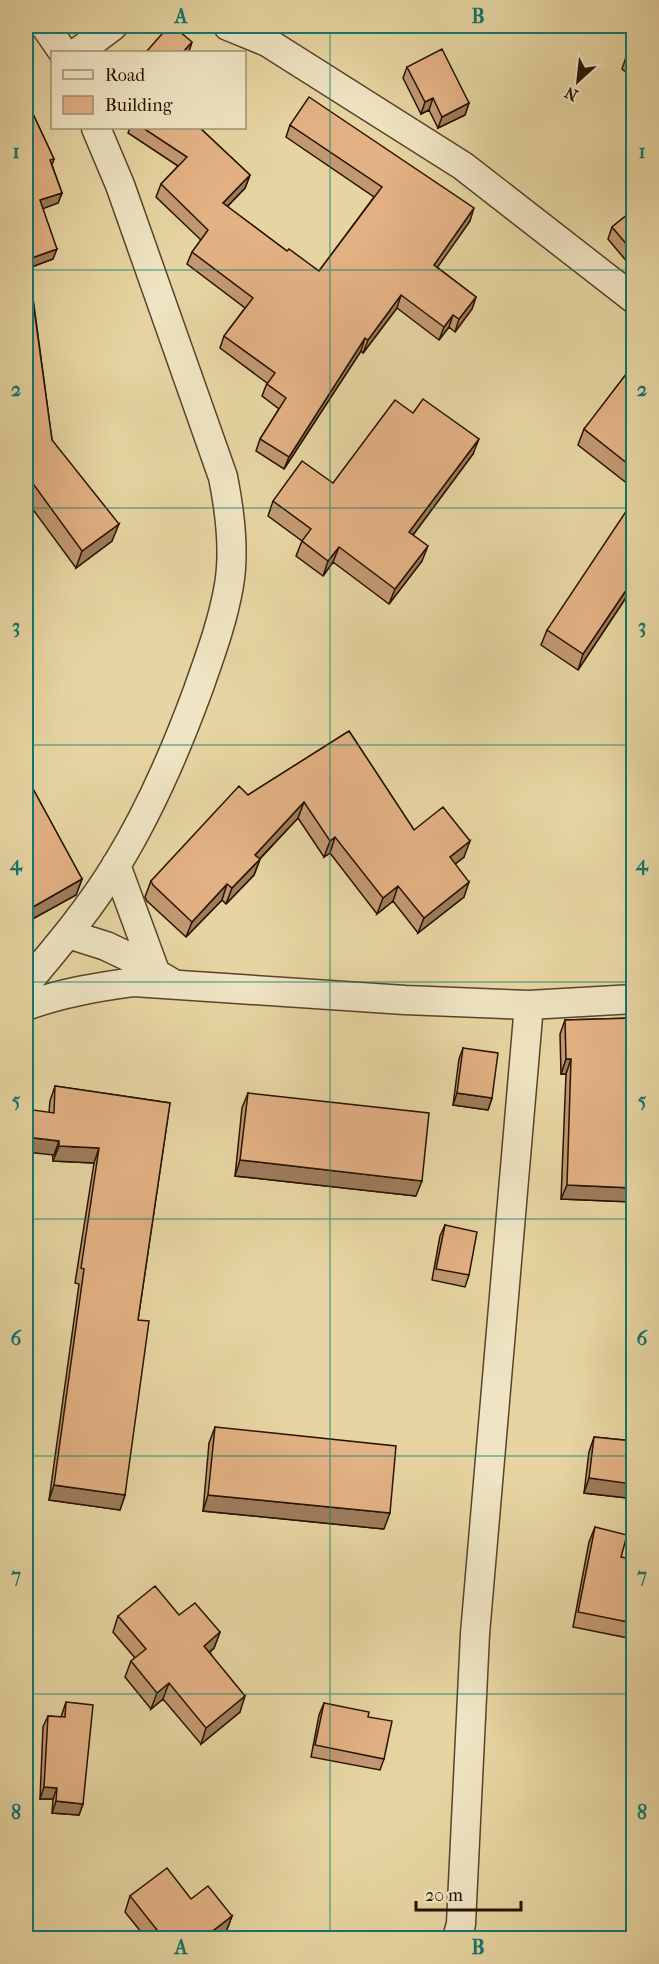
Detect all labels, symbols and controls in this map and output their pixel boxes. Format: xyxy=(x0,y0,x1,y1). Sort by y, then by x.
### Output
text: A xyxy=(173,5,189,28)
text: B xyxy=(471,5,485,28)
legend xyxy=(51,51,246,129)
north arrow xyxy=(548,51,608,111)
text: Road xyxy=(105,65,145,86)
text: N xyxy=(561,82,581,105)
text: Building xyxy=(105,95,173,116)
text: 1 xyxy=(12,140,20,163)
text: 1 xyxy=(638,140,646,163)
text: 2 xyxy=(11,378,21,401)
text: 2 xyxy=(637,378,647,401)
text: 3 xyxy=(12,615,20,638)
text: 3 xyxy=(638,615,646,638)
text: 4 xyxy=(9,852,23,876)
text: 4 xyxy=(635,852,649,876)
text: 5 xyxy=(12,1089,21,1112)
text: 5 xyxy=(638,1089,647,1112)
text: 6 xyxy=(11,1327,23,1350)
text: 6 xyxy=(637,1327,649,1350)
text: 7 xyxy=(10,1564,21,1587)
text: 7 xyxy=(636,1564,647,1587)
text: 8 xyxy=(11,1801,21,1824)
text: 8 xyxy=(637,1801,647,1824)
scale bar xyxy=(416,1874,521,1912)
text: 20 m xyxy=(425,1885,463,1906)
text: A xyxy=(173,1936,189,1959)
text: B xyxy=(471,1936,485,1959)

